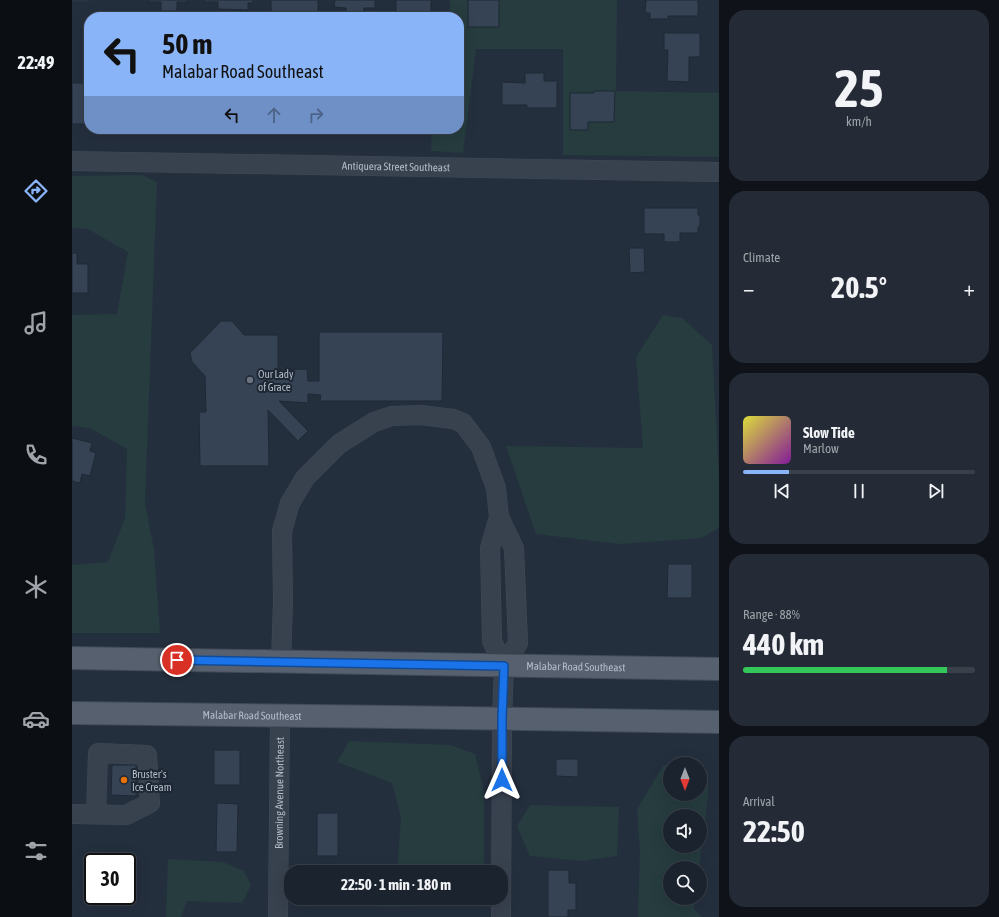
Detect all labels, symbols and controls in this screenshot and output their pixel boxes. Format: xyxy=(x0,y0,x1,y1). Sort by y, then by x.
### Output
icon: left xyxy=(96,28,148,80)
text: 50 m xyxy=(162,28,212,60)
text: 22:49 xyxy=(17,52,55,73)
text: 25 xyxy=(835,58,883,118)
text: Malabar Road Southeast xyxy=(162,61,324,82)
icon: left xyxy=(221,104,243,126)
icon: ahead xyxy=(263,104,285,126)
icon: right xyxy=(305,104,327,126)
text: km/h xyxy=(846,114,872,129)
street label: Antiquera Street Southeast xyxy=(342,160,450,173)
icon: directions xyxy=(22,177,50,205)
text: Climate xyxy=(743,250,780,265)
text: 20.5° xyxy=(831,270,887,304)
text: − xyxy=(743,275,754,301)
text: + xyxy=(964,275,975,301)
icon: music xyxy=(22,309,50,337)
place label: Our Lady of Grace xyxy=(258,368,294,393)
marker: Our Lady of Grace xyxy=(245,375,255,385)
text: Slow Tide xyxy=(803,424,855,441)
icon: phone xyxy=(22,441,50,469)
text: Marlow xyxy=(803,441,839,456)
icon: previous xyxy=(771,480,793,502)
icon: pause xyxy=(848,480,870,502)
icon: next xyxy=(925,480,947,502)
icon: climate xyxy=(22,573,50,601)
text: Range · 88% xyxy=(743,607,800,622)
text: 440 km xyxy=(743,627,824,661)
pin xyxy=(160,643,194,677)
icon: arrive xyxy=(166,649,188,671)
street label: Malabar Road Southeast xyxy=(526,660,626,673)
icon: car xyxy=(22,705,50,733)
street label: Malabar Road Southeast xyxy=(203,709,302,722)
street label: Browning Avenue Northeast xyxy=(273,737,286,849)
north arrow xyxy=(663,757,707,801)
map controls xyxy=(663,757,707,905)
position arrow xyxy=(481,759,523,801)
place label: Bruster's Ice Cream xyxy=(132,768,172,793)
marker: Bruster's Ice Cream xyxy=(119,775,129,785)
text: Arrival xyxy=(743,794,775,809)
button: sound xyxy=(663,809,707,853)
text: 22:50 xyxy=(743,814,805,848)
icon: filters xyxy=(22,837,50,865)
speed limit sign: 30 xyxy=(84,853,136,905)
button: search xyxy=(663,861,707,905)
text: 22:50 · 1 min · 180 m xyxy=(341,876,451,893)

